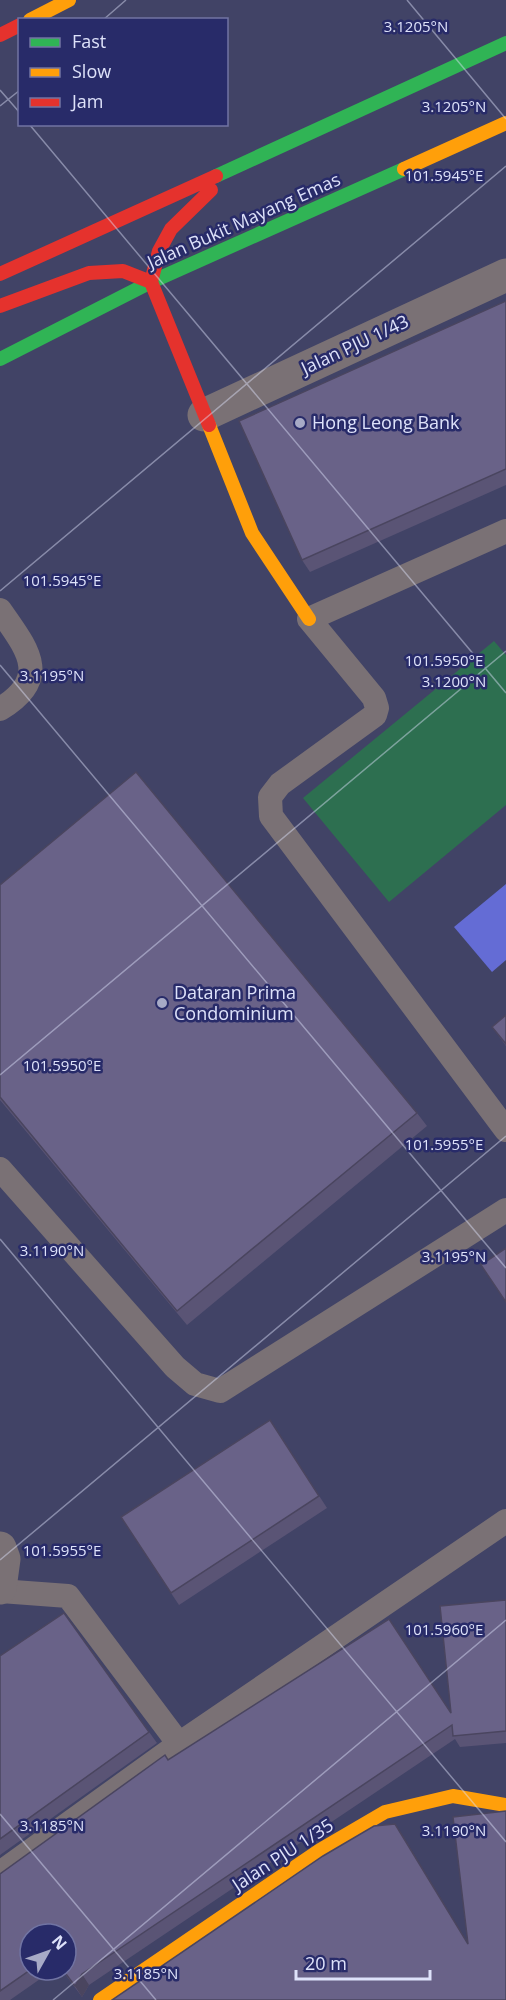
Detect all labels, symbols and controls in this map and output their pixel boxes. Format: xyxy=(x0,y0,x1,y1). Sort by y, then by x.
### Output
text: 3.1205°N xyxy=(384,16,448,36)
legend xyxy=(18,18,228,126)
text: Fast xyxy=(72,29,106,53)
text: Slow xyxy=(72,59,111,83)
text: Jam xyxy=(70,89,104,113)
text: 3.1205°N xyxy=(422,96,486,116)
text: 101.5945°E xyxy=(405,165,483,185)
street label: Jalan Bukit Mayang Emas xyxy=(142,167,344,274)
street label: Jalan PJU 1/43 xyxy=(295,309,412,380)
place label: Hong Leong Bank xyxy=(312,410,460,434)
marker: Hong Leong Bank xyxy=(293,416,307,430)
text: 101.5945°E xyxy=(23,570,101,590)
text: 101.5950°E xyxy=(405,650,483,670)
text: 3.1195°N xyxy=(20,665,84,685)
text: 3.1200°N xyxy=(422,671,486,691)
place label: Dataran Prima Condominium xyxy=(174,980,296,1025)
marker: Dataran Prima Condominium xyxy=(155,996,169,1010)
text: 101.5950°E xyxy=(23,1055,101,1075)
text: 101.5955°E xyxy=(405,1134,483,1154)
text: 3.1190°N xyxy=(20,1240,84,1260)
text: 3.1195°N xyxy=(422,1246,486,1266)
text: 101.5955°E xyxy=(23,1540,101,1560)
text: 101.5960°E xyxy=(405,1619,483,1639)
street label: Jalan PJU 1/35 xyxy=(226,1812,338,1897)
text: 3.1185°N xyxy=(20,1815,84,1835)
text: 3.1190°N xyxy=(422,1820,486,1840)
north arrow xyxy=(18,1922,78,1982)
text: N xyxy=(47,1930,72,1954)
scale bar xyxy=(296,1943,430,1981)
text: 20 m xyxy=(305,1951,347,1975)
text: 3.1185°N xyxy=(114,1963,178,1983)

